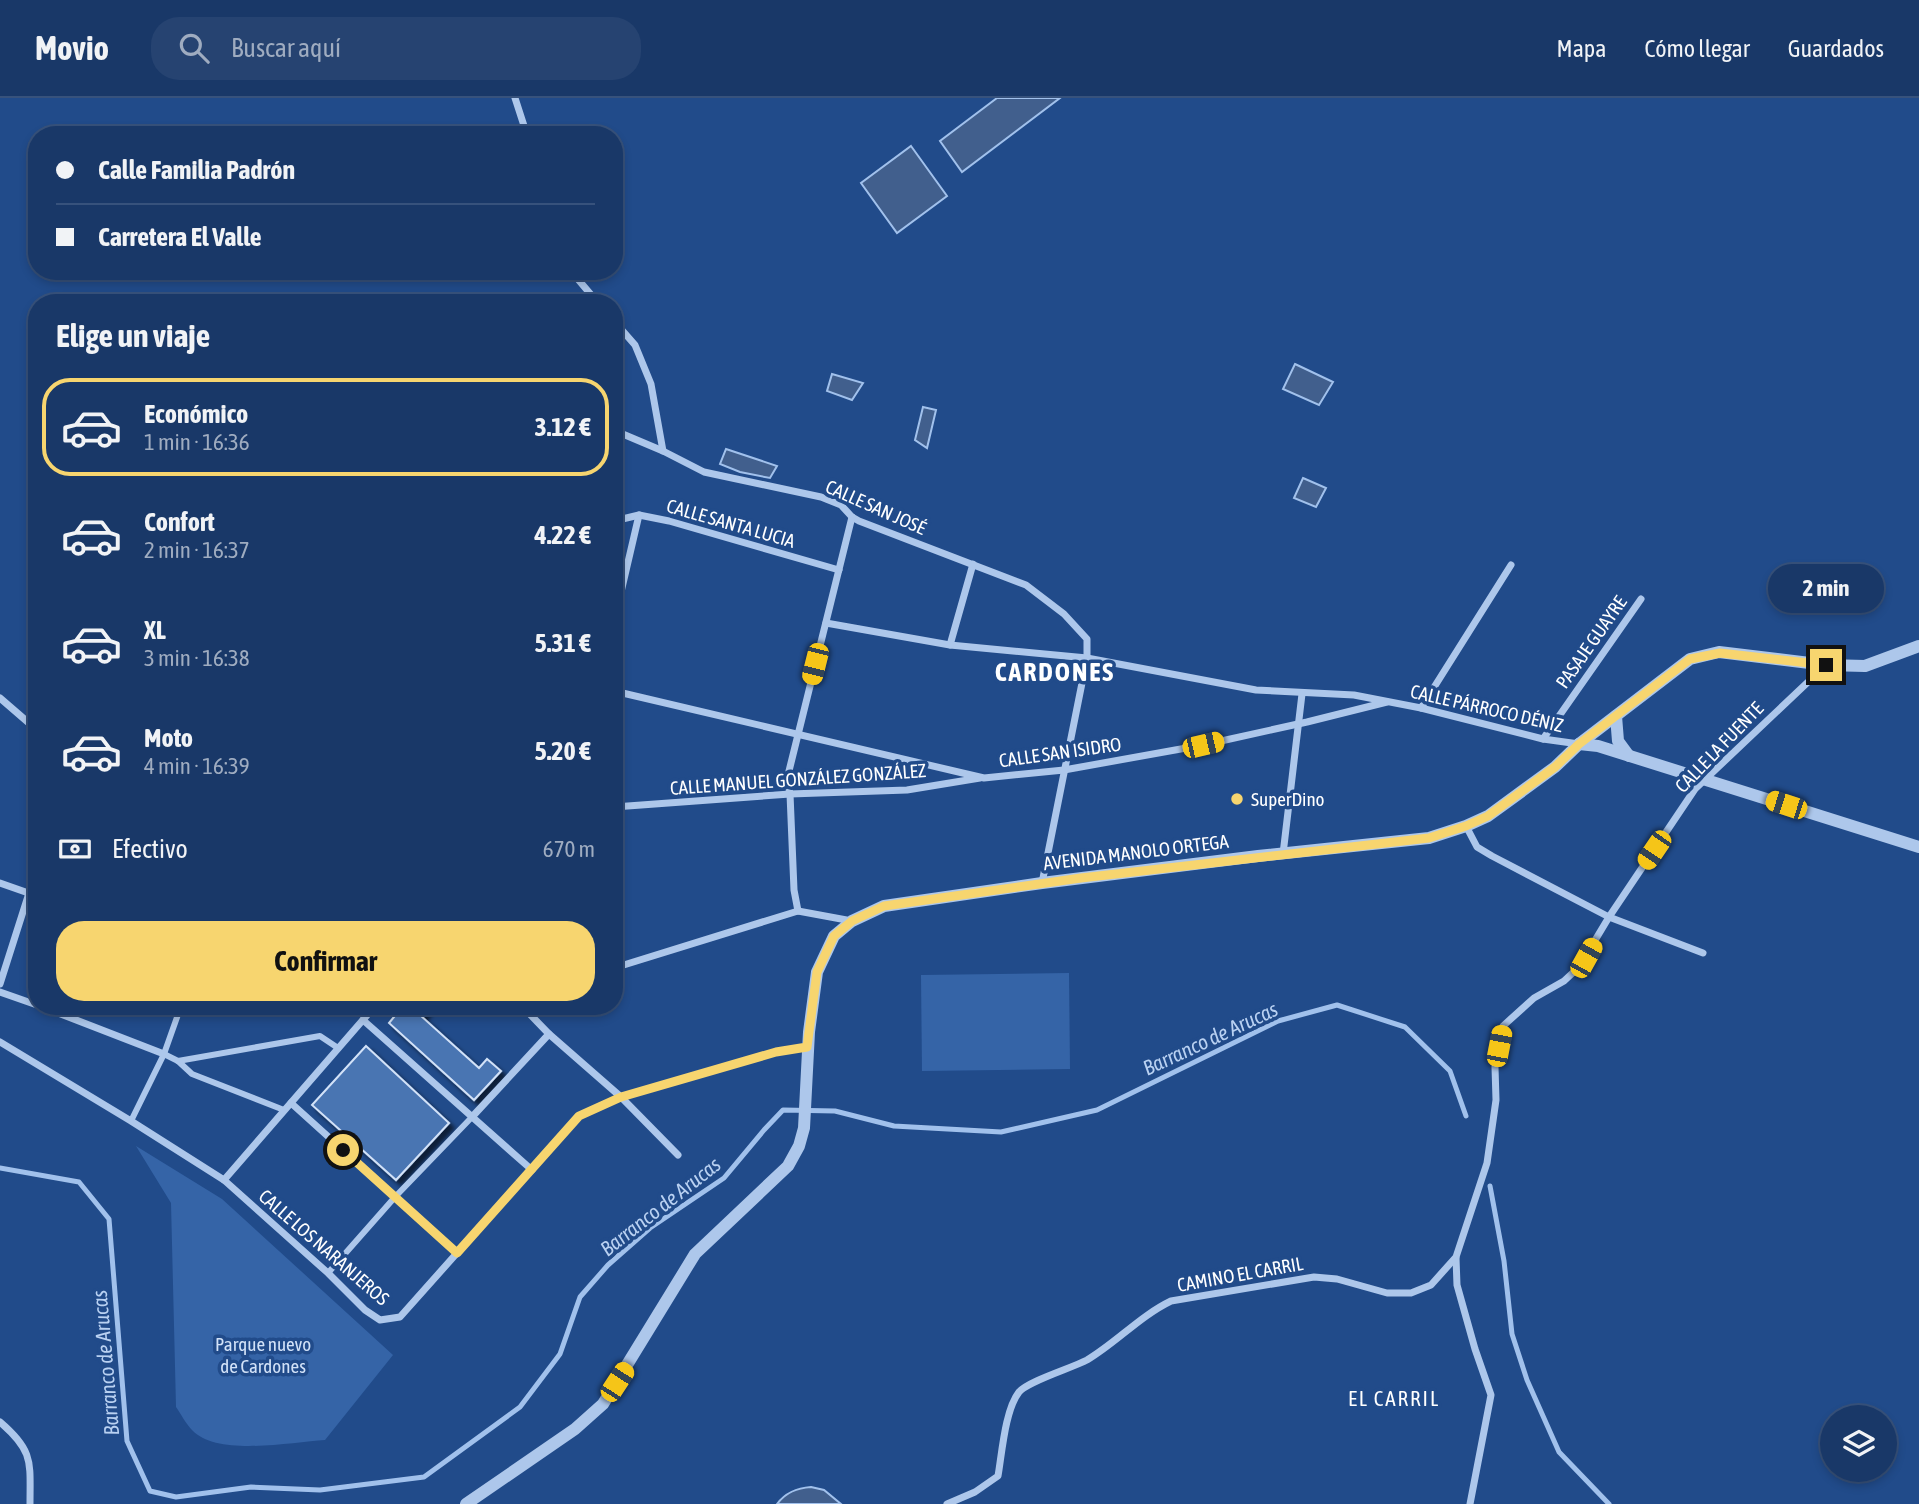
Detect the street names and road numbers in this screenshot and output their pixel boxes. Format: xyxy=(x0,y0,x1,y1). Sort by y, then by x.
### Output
street label: CALLE SAN JOSÉ xyxy=(822,475,930,539)
street label: CALLE SANTA LUCIA xyxy=(664,494,798,552)
street label: PASAJE GUAYRE xyxy=(1551,592,1631,692)
street label: CALLE PÁRROCO DÉNIZ xyxy=(1408,680,1566,736)
street label: CALLE LA FUENTE xyxy=(1670,697,1768,797)
street label: CALLE SAN ISIDRO xyxy=(998,733,1122,771)
street label: CALLE MANUEL GONZÁLEZ GONZÁLEZ xyxy=(669,759,927,799)
street label: AVENIDA MANOLO ORTEGA xyxy=(1042,830,1231,874)
street label: CALLE LOS NARANJEROS xyxy=(255,1185,394,1309)
street label: CAMINO EL CARRIL xyxy=(1175,1252,1305,1296)

